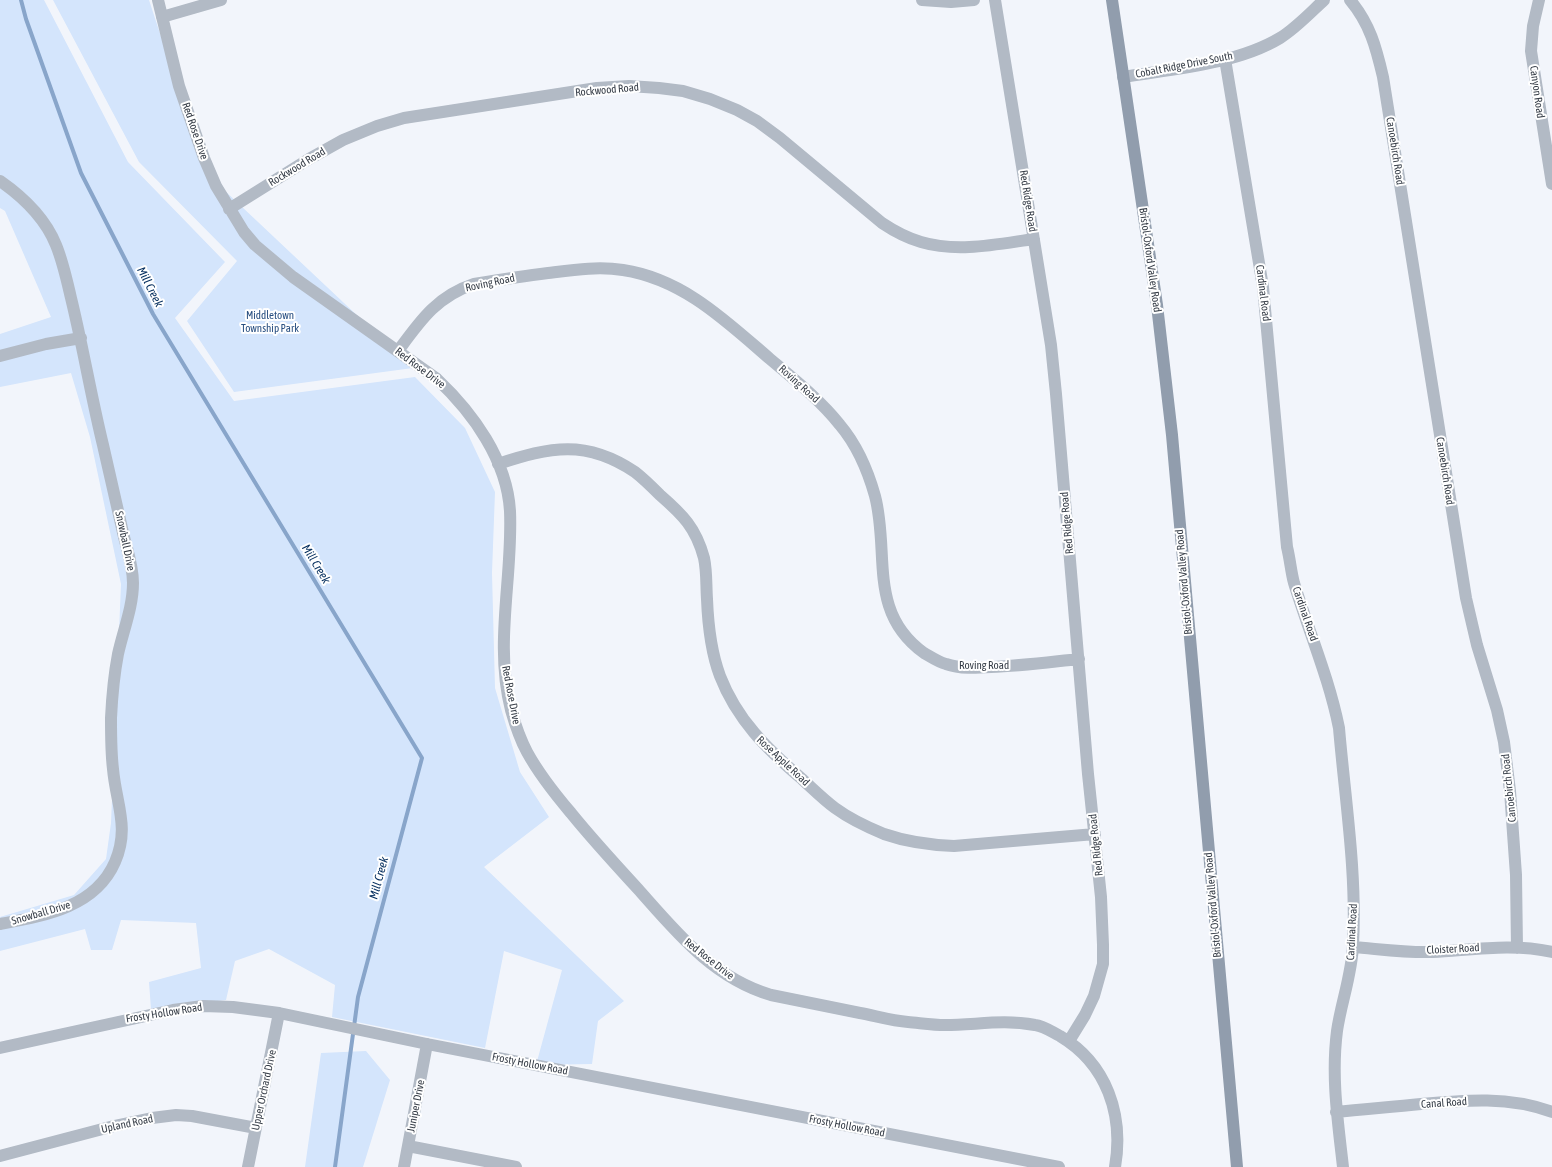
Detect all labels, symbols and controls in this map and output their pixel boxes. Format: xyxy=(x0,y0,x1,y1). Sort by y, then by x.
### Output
street label: Cobalt Ridge Drive South xyxy=(1134,49,1234,81)
street label: Canyon Road xyxy=(1527,65,1547,119)
street label: Rockwood Road xyxy=(574,81,640,99)
street label: Red Rose Drive xyxy=(179,101,211,161)
street label: Canoebirch Road xyxy=(1383,116,1407,186)
street label: Rockwood Road xyxy=(266,145,328,189)
street label: Red Ridge Road xyxy=(1017,169,1039,233)
street label: Bristol-Oxford Valley Road xyxy=(1136,207,1164,313)
water label: Mill Creek xyxy=(134,264,166,310)
street label: Cardinal Road xyxy=(1253,264,1273,322)
street label: Roving Road xyxy=(464,271,516,295)
park label: Middletown Township Park xyxy=(241,309,299,335)
street label: Red Rose Drive xyxy=(392,345,448,391)
street label: Roving Road xyxy=(776,362,822,406)
street label: Canoebirch Road xyxy=(1433,436,1457,506)
street label: Red Ridge Road xyxy=(1058,491,1076,555)
street label: Snowball Drive xyxy=(112,510,138,572)
street label: Bristol-Oxford Valley Road xyxy=(1173,529,1195,635)
water label: Mill Creek xyxy=(299,542,333,586)
street label: Cardinal Road xyxy=(1289,585,1321,643)
street label: Roving Road xyxy=(959,659,1009,673)
street label: Red Rose Drive xyxy=(499,665,523,725)
street label: Rose Apple Road xyxy=(754,733,812,789)
street label: Canoebirch Road xyxy=(1499,753,1519,823)
street label: Red Ridge Road xyxy=(1086,813,1106,877)
street label: Bristol-Oxford Valley Road xyxy=(1202,852,1224,958)
water label: Mill Creek xyxy=(366,855,392,901)
street label: Snowball Drive xyxy=(10,898,72,928)
street label: Cardinal Road xyxy=(1344,903,1360,961)
street label: Red Rose Drive xyxy=(681,935,737,983)
street label: Cloister Road xyxy=(1426,941,1480,957)
street label: Frosty Hollow Road xyxy=(125,1000,203,1026)
street label: Upper Orchard Drive xyxy=(249,1048,279,1132)
street label: Frosty Hollow Road xyxy=(491,1050,569,1078)
street label: Juniper Drive xyxy=(404,1079,428,1133)
street label: Canal Road xyxy=(1421,1095,1467,1111)
street label: Upland Road xyxy=(100,1112,154,1136)
street label: Frosty Hollow Road xyxy=(808,1112,886,1140)

